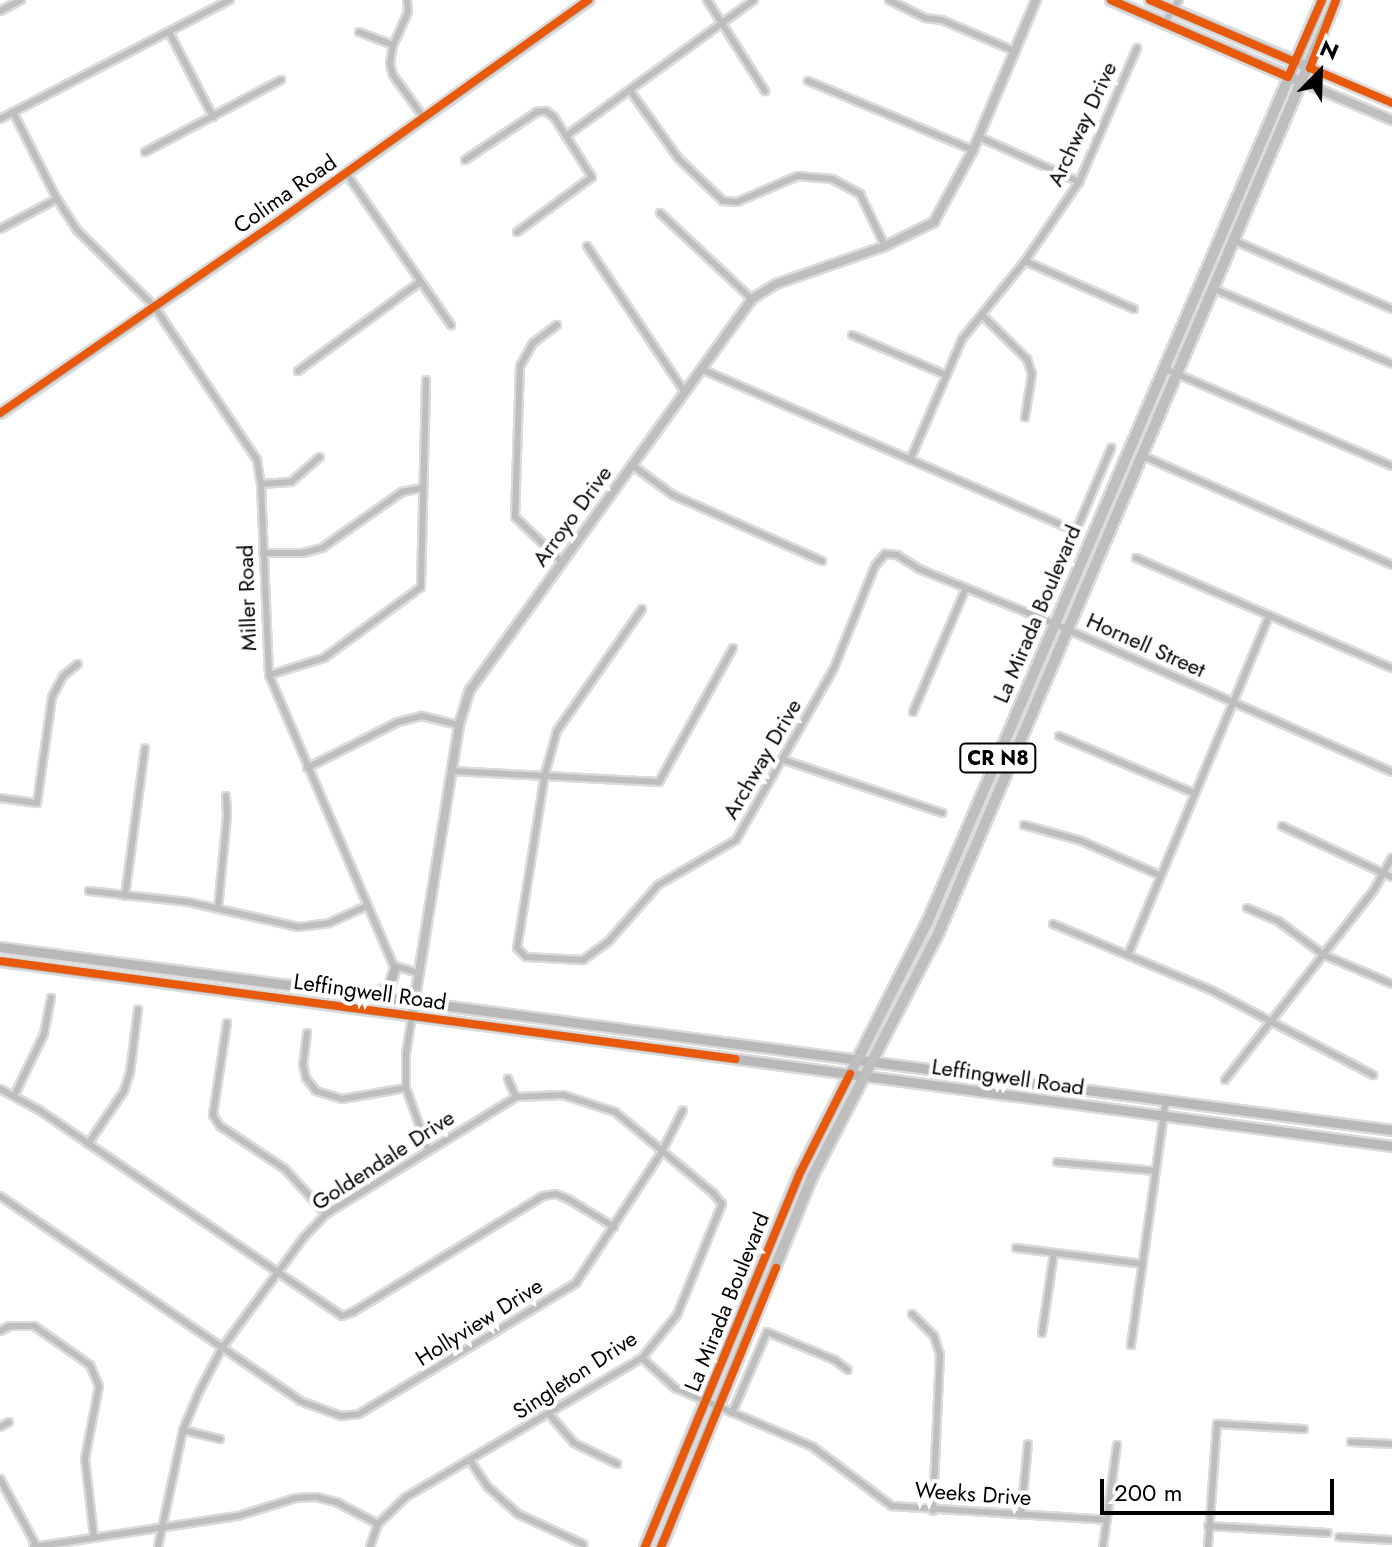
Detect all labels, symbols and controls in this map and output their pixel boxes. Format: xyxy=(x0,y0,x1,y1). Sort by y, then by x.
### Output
north arrow xyxy=(1280,32,1360,112)
text: N xyxy=(1315,32,1344,68)
street label: Archway Drive xyxy=(1042,58,1122,190)
street label: Colima Road xyxy=(228,149,342,239)
street label: Arroyo Drive xyxy=(527,461,617,571)
street label: La Mirada Boulevard xyxy=(988,521,1086,707)
street label: Miller Road xyxy=(232,544,262,652)
street label: Hornell Street xyxy=(1082,607,1210,683)
street label: Archway Drive xyxy=(717,694,807,824)
road number: CR N8 xyxy=(958,742,1038,774)
street label: Leffingwell Road xyxy=(292,968,448,1016)
street label: Leffingwell Road xyxy=(930,1053,1086,1101)
street label: Goldendale Drive xyxy=(307,1104,459,1216)
street label: La Mirada Boulevard xyxy=(679,1209,775,1395)
street label: Hollyview Drive xyxy=(410,1272,548,1372)
street label: Singleton Drive xyxy=(508,1325,642,1425)
scale bar xyxy=(1104,1463,1338,1513)
text: 200 m xyxy=(1114,1475,1182,1510)
street label: Weeks Drive xyxy=(914,1477,1032,1511)

